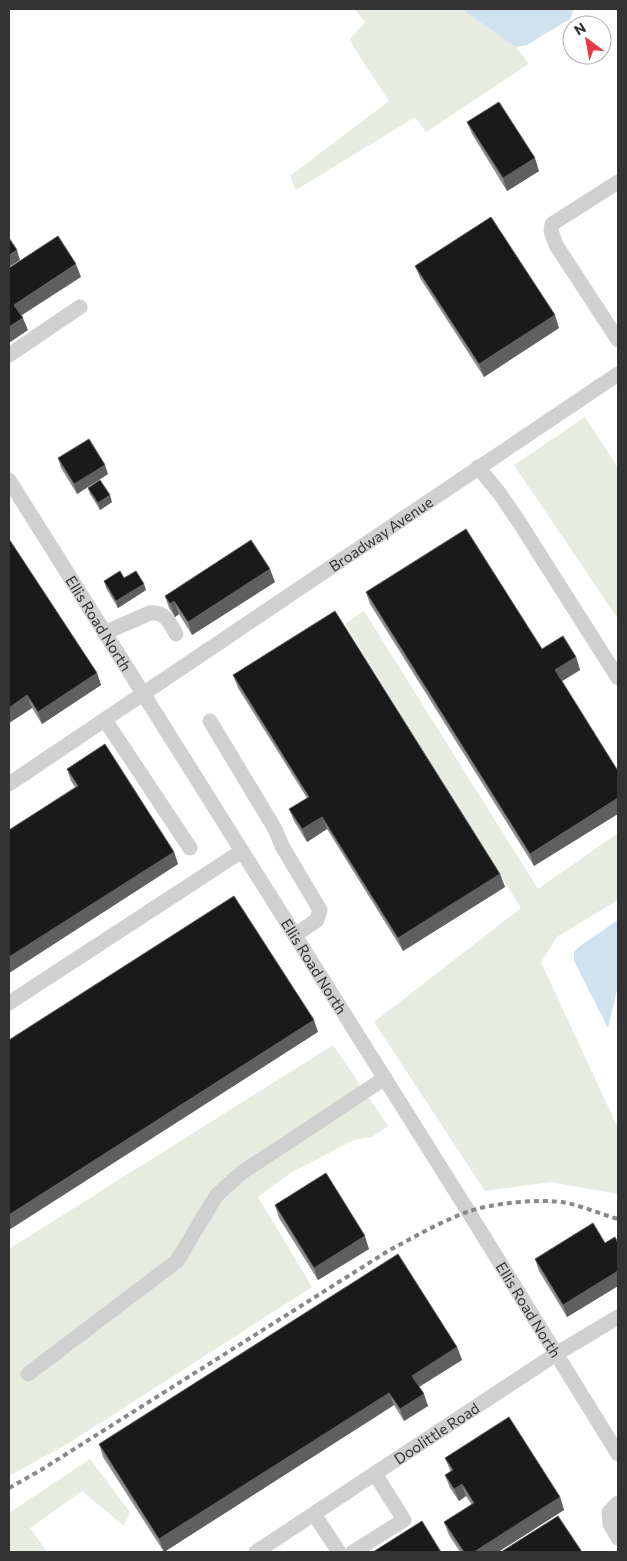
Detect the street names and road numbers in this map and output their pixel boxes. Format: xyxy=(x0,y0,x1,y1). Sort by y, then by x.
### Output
street label: Broadway Avenue xyxy=(325,492,436,575)
street label: Ellis Road North xyxy=(62,572,135,674)
street label: Ellis Road North xyxy=(278,915,351,1017)
street label: Ellis Road North xyxy=(493,1258,565,1361)
street label: Doolittle Road xyxy=(390,1398,482,1468)

